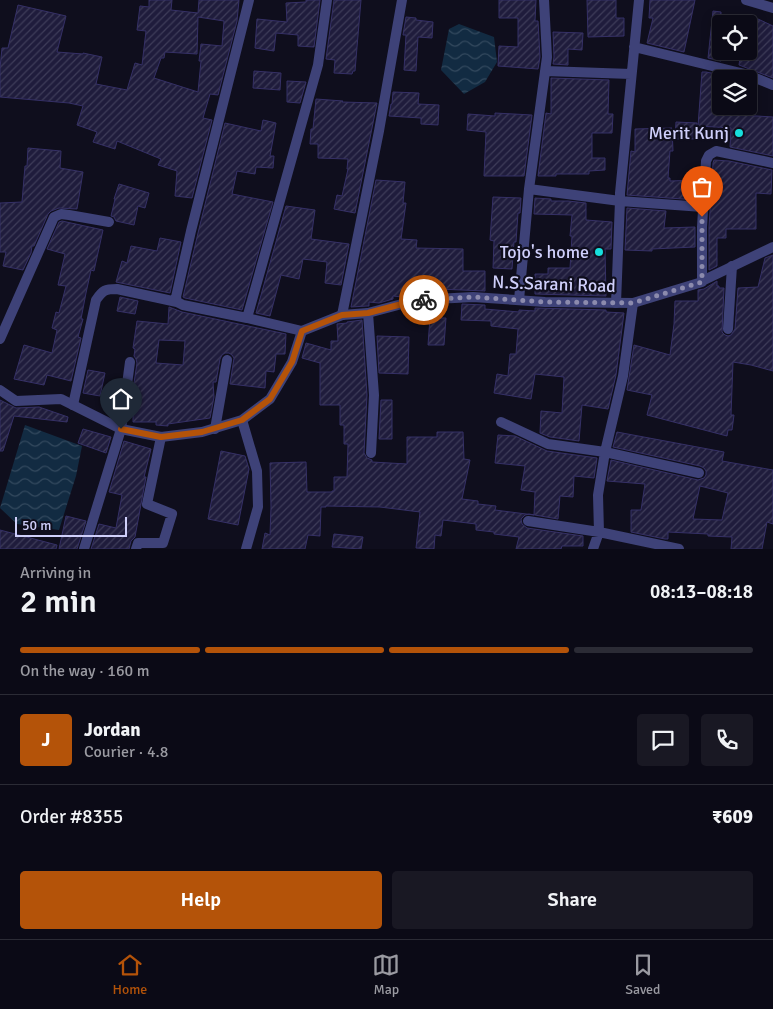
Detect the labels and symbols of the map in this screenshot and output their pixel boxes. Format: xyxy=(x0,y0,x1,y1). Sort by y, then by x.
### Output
place label: Merit Kunj xyxy=(648,122,729,144)
marker: Merit Kunj xyxy=(733,127,745,139)
pin xyxy=(681,166,723,217)
place label: Tojo's home xyxy=(500,241,589,263)
marker: Tojo's home xyxy=(593,246,605,258)
street label: N.S.Sarani Road xyxy=(492,271,616,297)
courier xyxy=(399,275,449,325)
pin xyxy=(100,378,142,429)
scale bar xyxy=(15,514,128,537)

